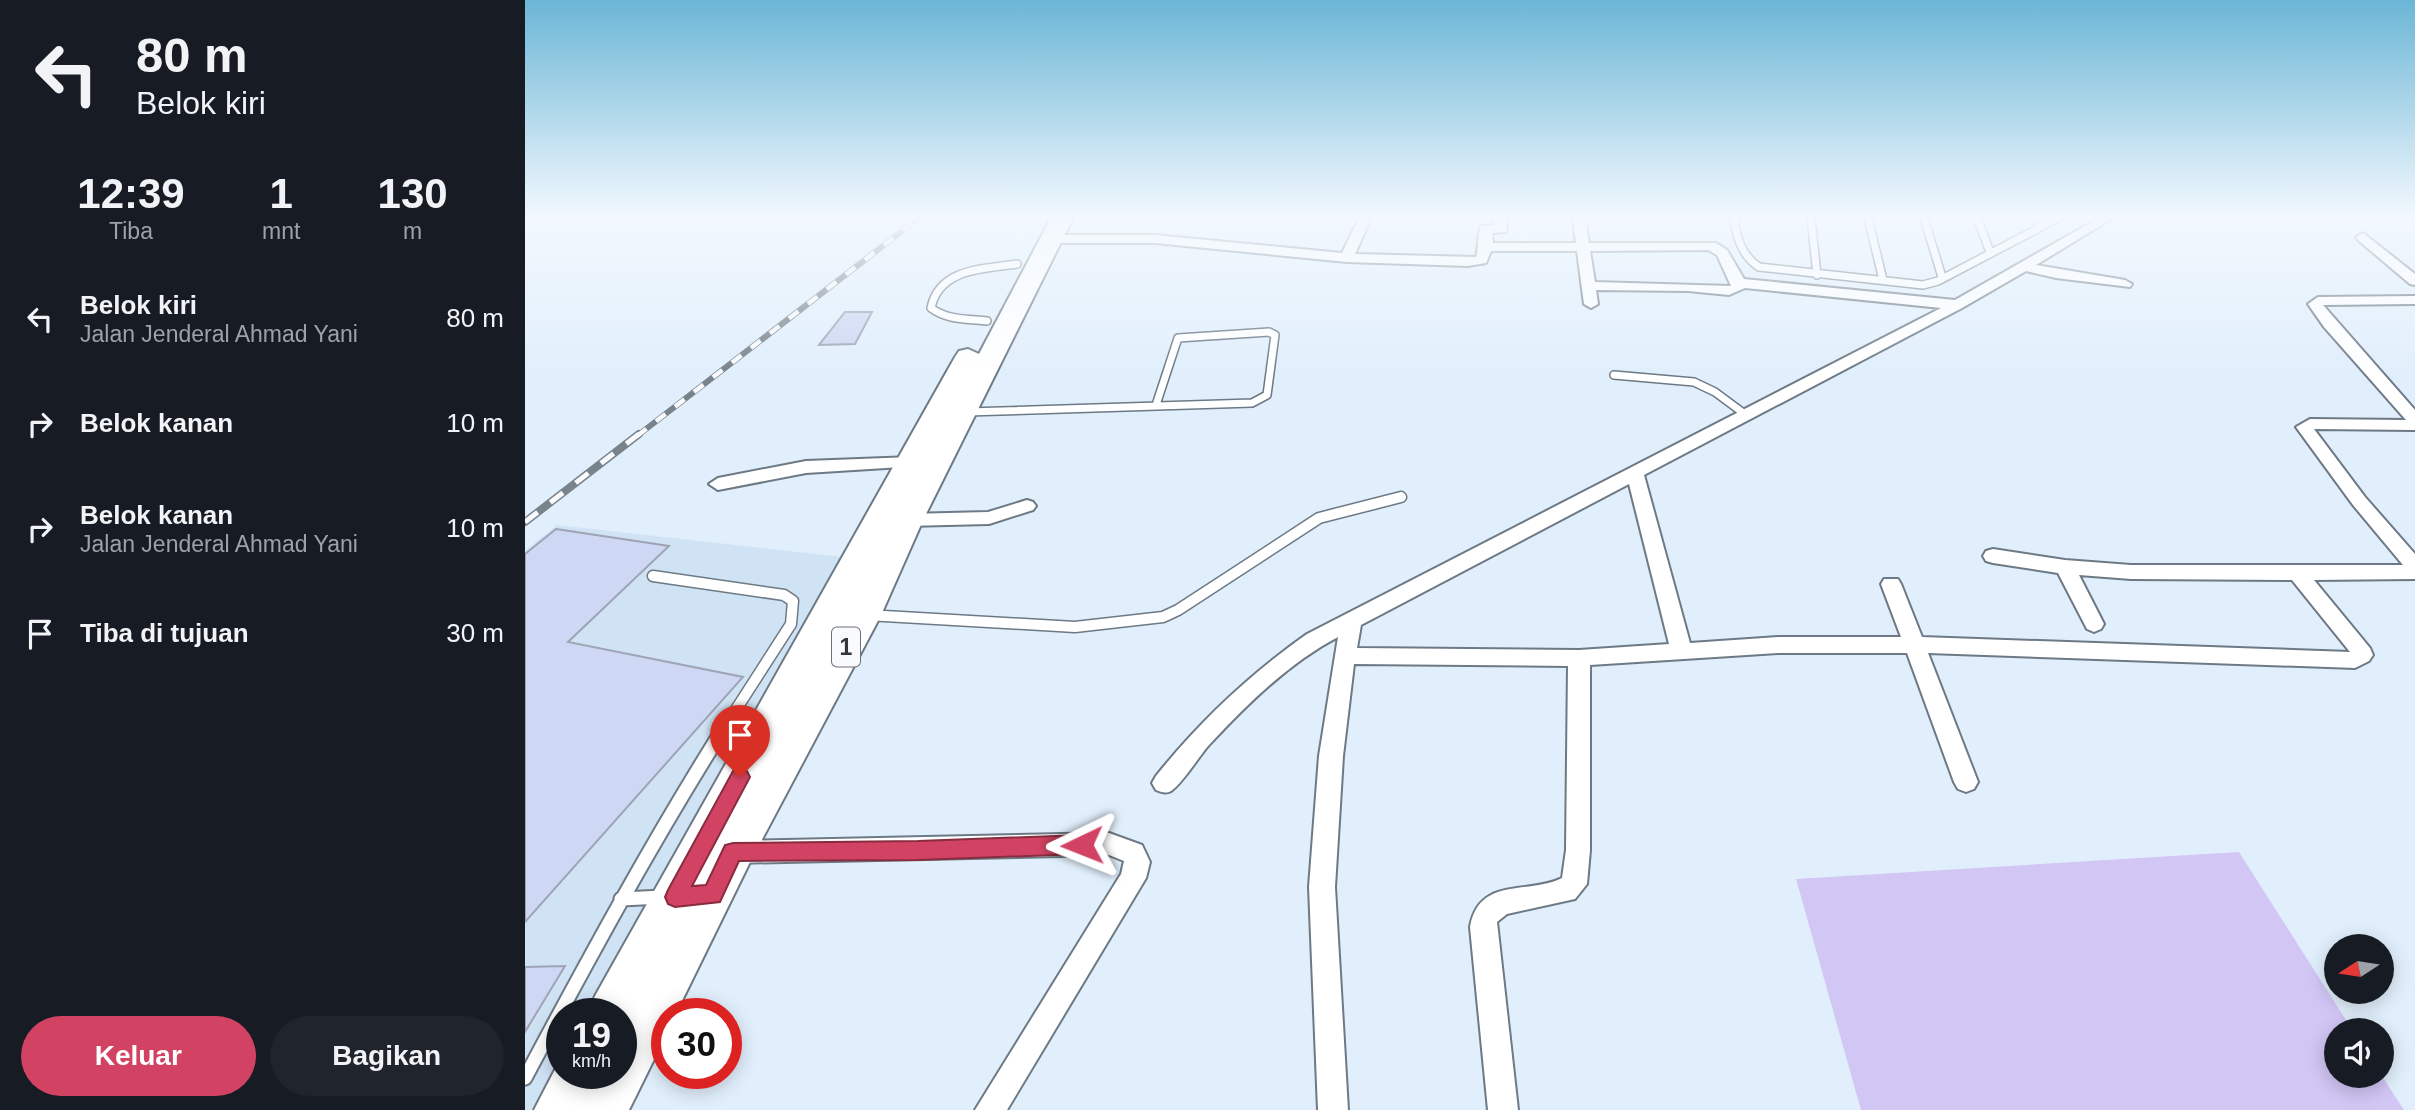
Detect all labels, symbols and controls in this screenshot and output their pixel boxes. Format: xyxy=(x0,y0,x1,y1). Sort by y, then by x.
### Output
icon: left xyxy=(21,28,112,119)
text: 80 m xyxy=(136,28,248,82)
text: Belok kiri xyxy=(136,85,266,121)
text: 12:39 xyxy=(77,170,185,217)
text: 1 xyxy=(269,170,293,217)
text: 130 xyxy=(378,170,448,217)
text: Tiba xyxy=(109,218,153,244)
text: mnt xyxy=(262,218,300,244)
text: m xyxy=(403,218,422,244)
text: Belok kiri xyxy=(80,290,197,320)
icon: left xyxy=(21,300,59,338)
text: 80 m xyxy=(446,303,504,333)
text: Jalan Jenderal Ahmad Yani xyxy=(80,321,358,347)
icon: right xyxy=(21,405,59,443)
text: Belok kanan xyxy=(80,408,233,438)
text: 10 m xyxy=(446,408,504,438)
text: Belok kanan xyxy=(80,500,233,530)
icon: right xyxy=(21,510,59,548)
text: 10 m xyxy=(446,513,504,543)
text: Jalan Jenderal Ahmad Yani xyxy=(80,531,358,557)
icon: arrive xyxy=(21,615,59,653)
text: Tiba di tujuan xyxy=(80,618,249,648)
text: 30 m xyxy=(446,618,504,648)
road number: 1 xyxy=(832,628,860,666)
pin xyxy=(710,705,770,777)
icon: arrive xyxy=(721,716,759,754)
position arrow xyxy=(1045,808,1119,882)
north arrow xyxy=(2324,934,2394,1004)
map controls xyxy=(2324,934,2394,1088)
speed limit sign: 30 xyxy=(651,998,742,1089)
text: 19 xyxy=(572,1015,611,1054)
button: Keluar xyxy=(21,1016,256,1096)
button: Bagikan xyxy=(270,1016,504,1096)
button: sound xyxy=(2324,1018,2394,1088)
text: km/h xyxy=(572,1051,611,1071)

